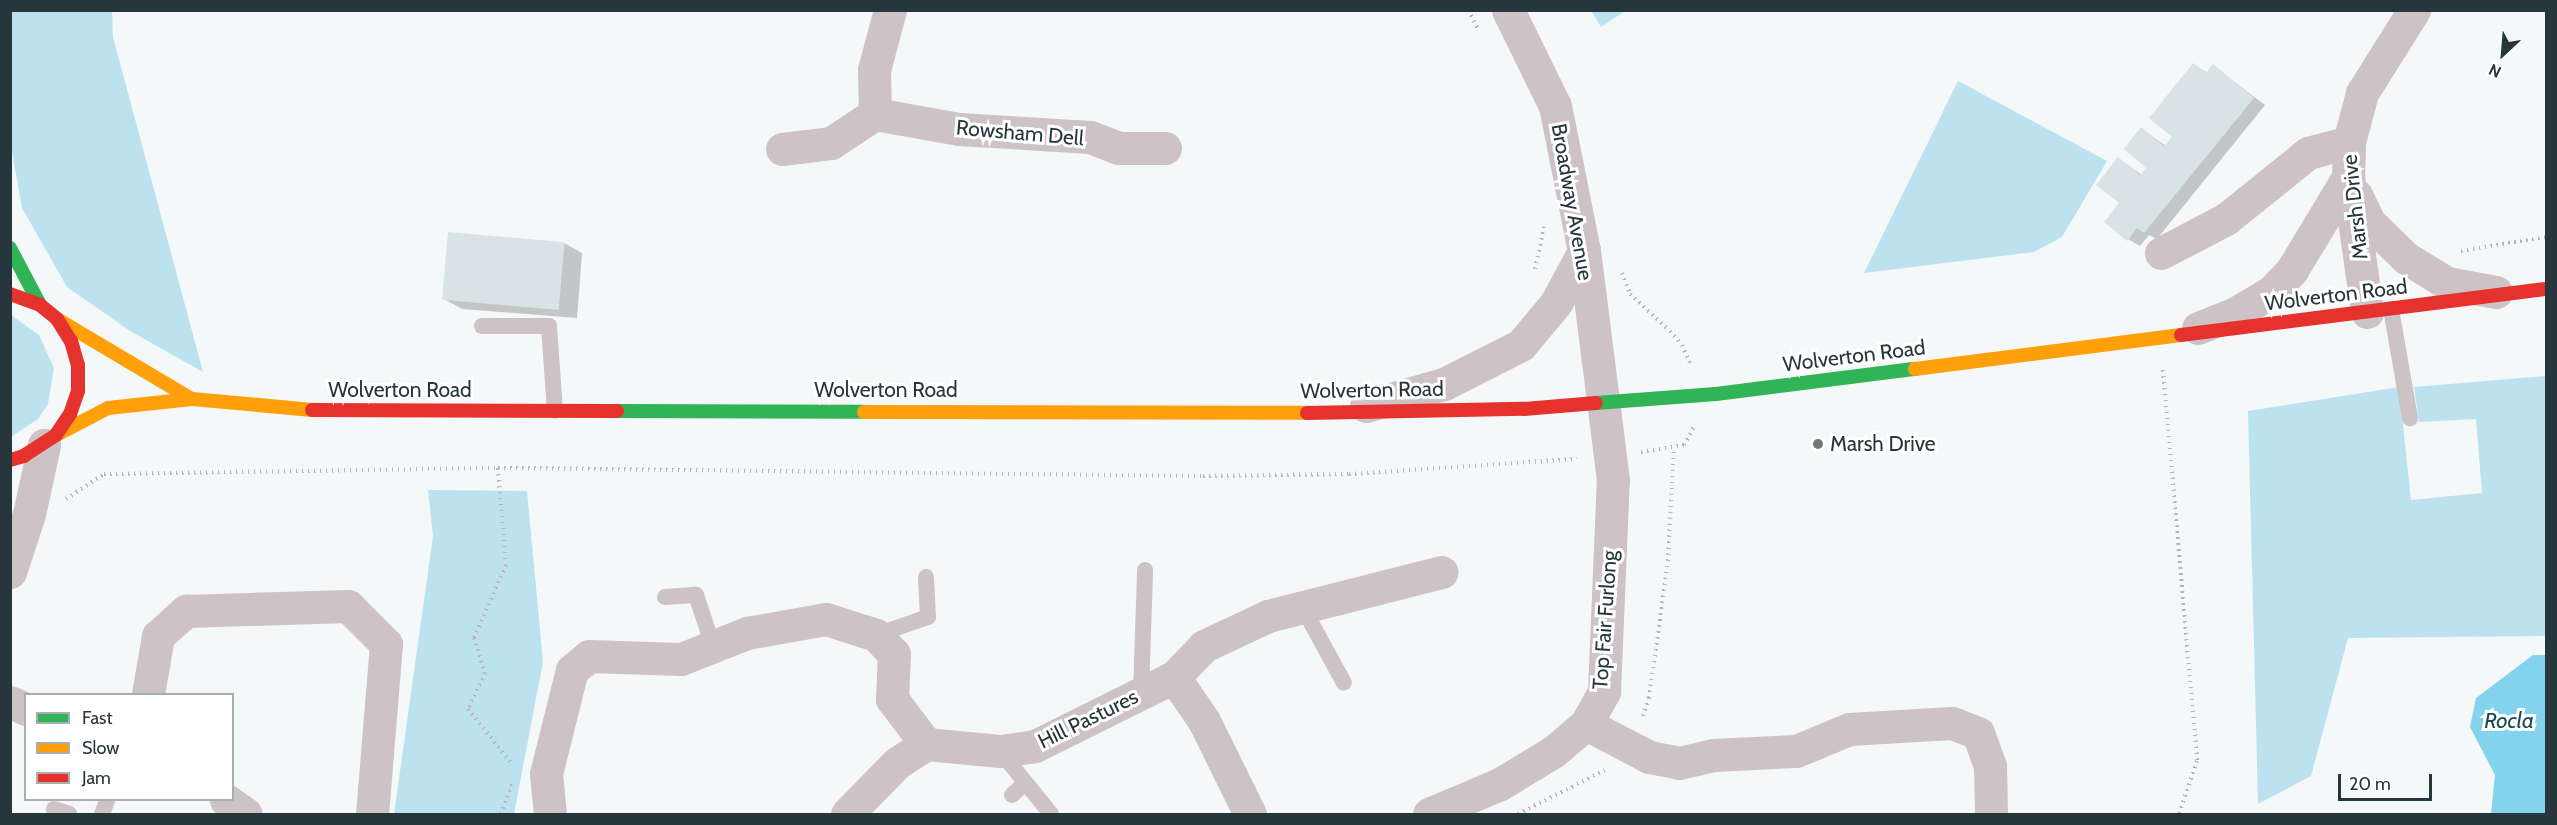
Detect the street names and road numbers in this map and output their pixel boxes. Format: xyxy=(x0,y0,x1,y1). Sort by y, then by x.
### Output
street label: Rowsham Dell xyxy=(955,115,1085,151)
street label: Broadway Avenue xyxy=(1546,122,1598,282)
street label: Marsh Drive xyxy=(2337,153,2373,261)
street label: Wolverton Road xyxy=(2263,274,2409,316)
street label: Wolverton Road xyxy=(1781,335,1927,377)
street label: Wolverton Road xyxy=(1300,376,1444,404)
street label: Wolverton Road xyxy=(328,377,472,403)
street label: Wolverton Road xyxy=(814,377,958,403)
street label: Top Fair Furlong xyxy=(1588,549,1622,691)
street label: Hill Pastures xyxy=(1034,684,1142,754)

